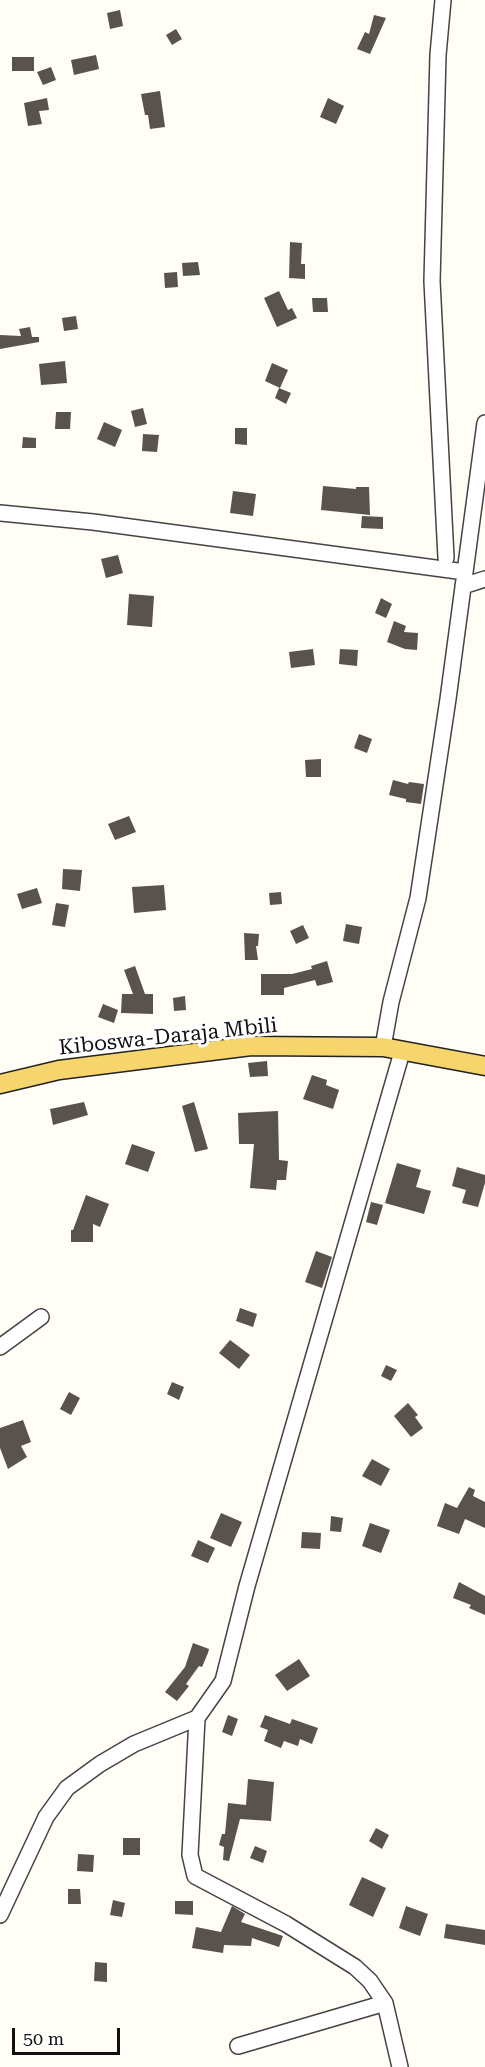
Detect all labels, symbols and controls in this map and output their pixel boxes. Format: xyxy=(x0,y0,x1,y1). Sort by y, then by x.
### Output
street label: Kiboswa-Daraja Mbili xyxy=(57,1013,279,1061)
scale bar xyxy=(15,2016,123,2054)
text: 50 m xyxy=(23,2028,64,2049)

